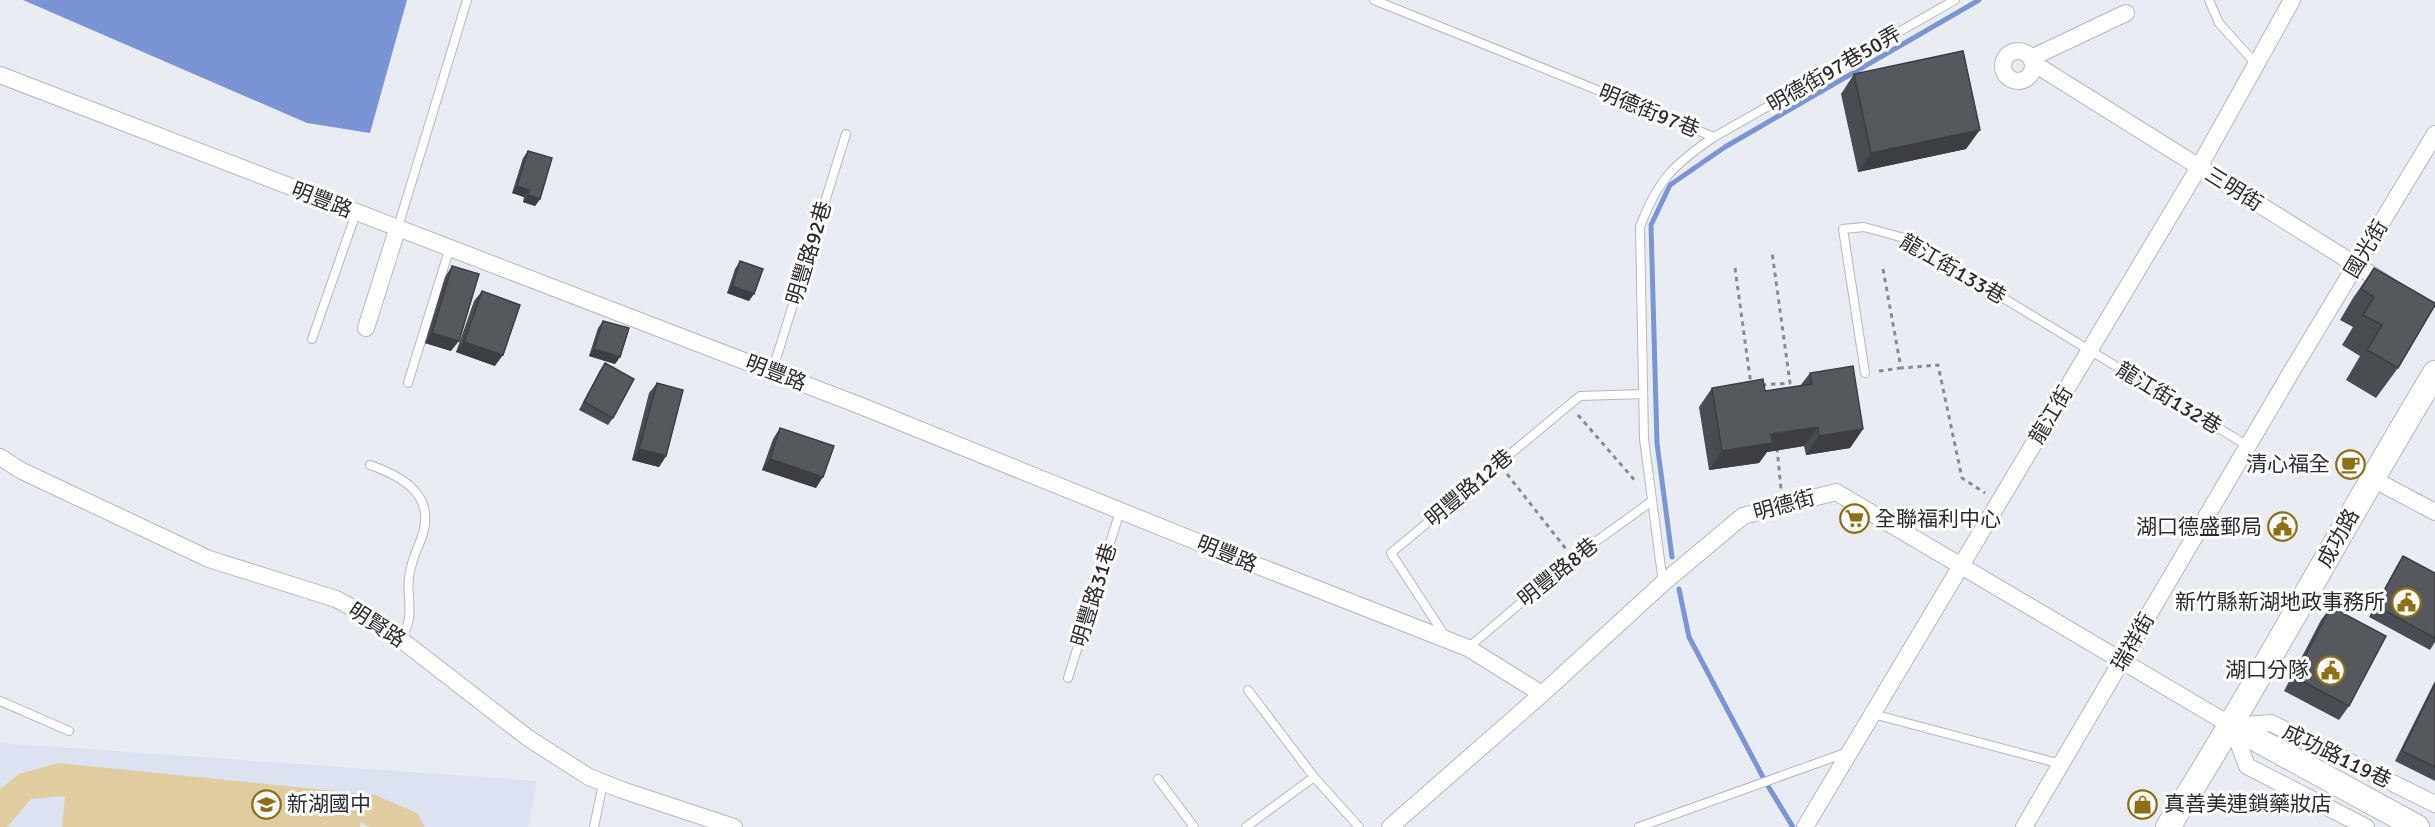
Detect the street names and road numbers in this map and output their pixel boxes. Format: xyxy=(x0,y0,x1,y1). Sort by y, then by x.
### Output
street label: 明德街97巷50弄 xyxy=(1762,20,1906,118)
street label: 明德街97巷 xyxy=(1595,79,1703,143)
street label: 三明街 xyxy=(2200,161,2268,217)
street label: 明豐路 xyxy=(288,177,356,223)
street label: 明豐路92巷 xyxy=(781,198,837,308)
street label: 國光街 xyxy=(2339,215,2393,283)
street label: 龍江街133巷 xyxy=(1895,228,2011,310)
street label: 明豐路 xyxy=(742,350,810,396)
street label: 龍江街132巷 xyxy=(2112,356,2226,440)
street label: 龍江街 xyxy=(2024,381,2078,449)
street label: 明豐路12巷 xyxy=(1420,444,1518,532)
street label: 明德街 xyxy=(1750,484,1818,526)
street label: 成功路 xyxy=(2311,504,2365,572)
street label: 明豐路 xyxy=(1193,530,1261,578)
street label: 明豐路8巷 xyxy=(1513,532,1603,612)
street label: 明豐路31巷 xyxy=(1066,540,1122,650)
street label: 明賢路 xyxy=(344,597,410,653)
street label: 瑞祥街 xyxy=(2106,608,2160,676)
street label: 成功路119巷 xyxy=(2278,718,2396,794)

